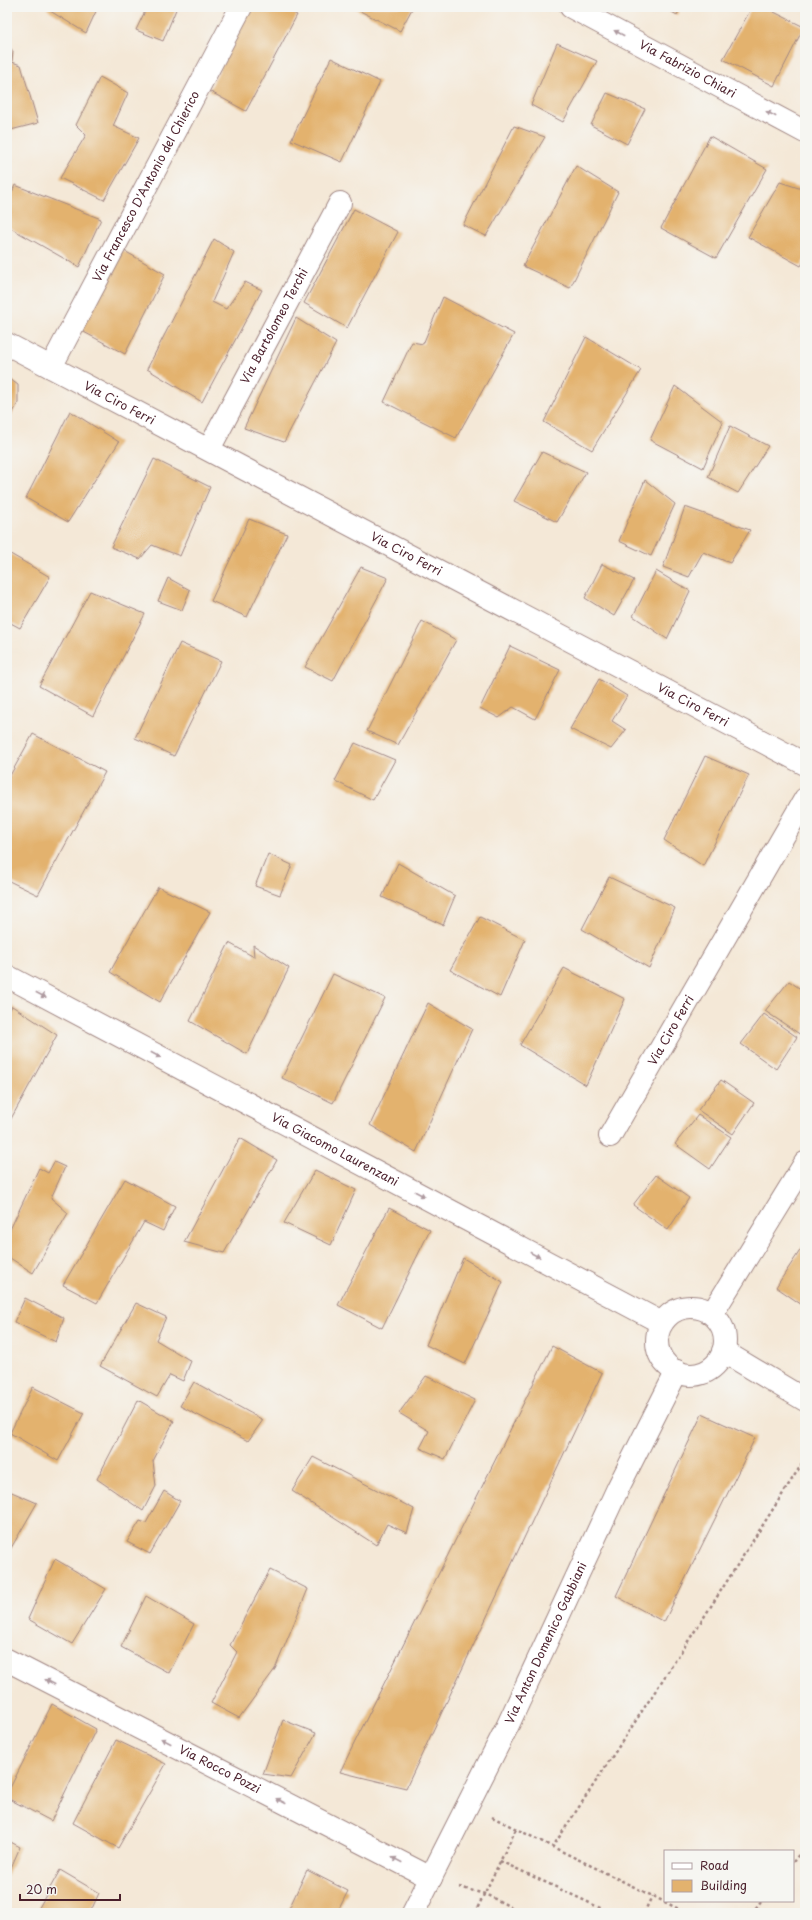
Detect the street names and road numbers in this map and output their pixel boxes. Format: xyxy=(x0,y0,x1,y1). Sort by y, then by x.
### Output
street label: Via Fabrizio Chiari xyxy=(636,35,740,102)
street label: Via Francesco D'Antonio del Chierico xyxy=(87,87,203,285)
street label: Via Bartolomeo Terchi xyxy=(235,265,312,387)
street label: Via Ciro Ferri xyxy=(81,376,159,429)
street label: Via Ciro Ferri xyxy=(368,527,446,579)
street label: Via Ciro Ferri xyxy=(654,678,732,730)
street label: Via Ciro Ferri xyxy=(643,991,698,1068)
street label: Via Giacomo Laurenzani xyxy=(268,1108,402,1190)
street label: Via Anton Domenico Gabbiani xyxy=(500,1559,590,1727)
street label: Via Rocco Pozzi xyxy=(176,1740,264,1797)

